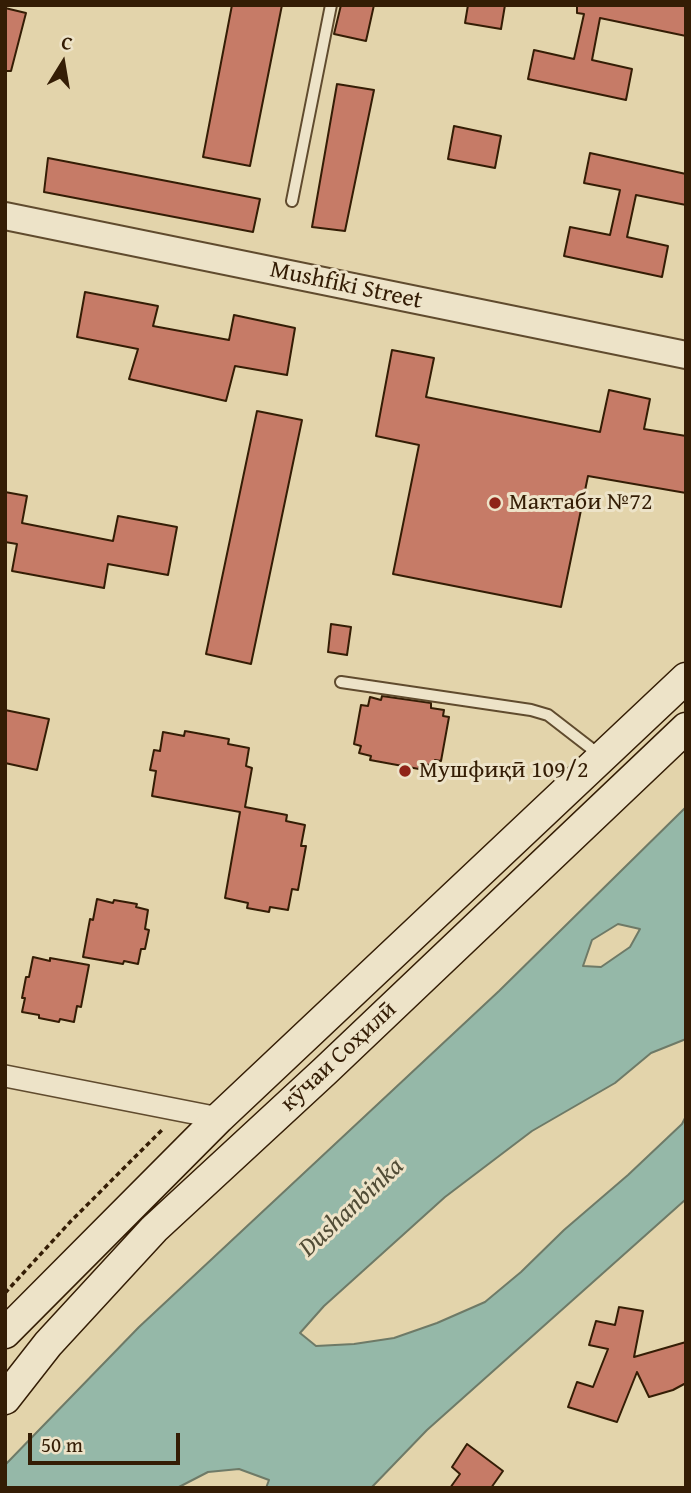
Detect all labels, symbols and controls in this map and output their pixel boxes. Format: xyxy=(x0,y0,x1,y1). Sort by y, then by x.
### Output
north arrow xyxy=(28,28,98,98)
text: С xyxy=(59,28,75,57)
street label: Mushfiki Street xyxy=(267,256,425,316)
place label: Мактаби №72 xyxy=(509,489,652,517)
marker: Мактаби №72 xyxy=(487,495,503,511)
place label: Мушфиқӣ 109/2 xyxy=(419,757,588,785)
marker: Мушфиқӣ 109/2 xyxy=(397,763,413,779)
street label: кӯчаи Соҳилӣ xyxy=(275,996,403,1118)
water label: Dushanbinka xyxy=(293,1152,411,1264)
scale bar xyxy=(32,1420,184,1464)
text: 50 m xyxy=(41,1429,83,1460)

